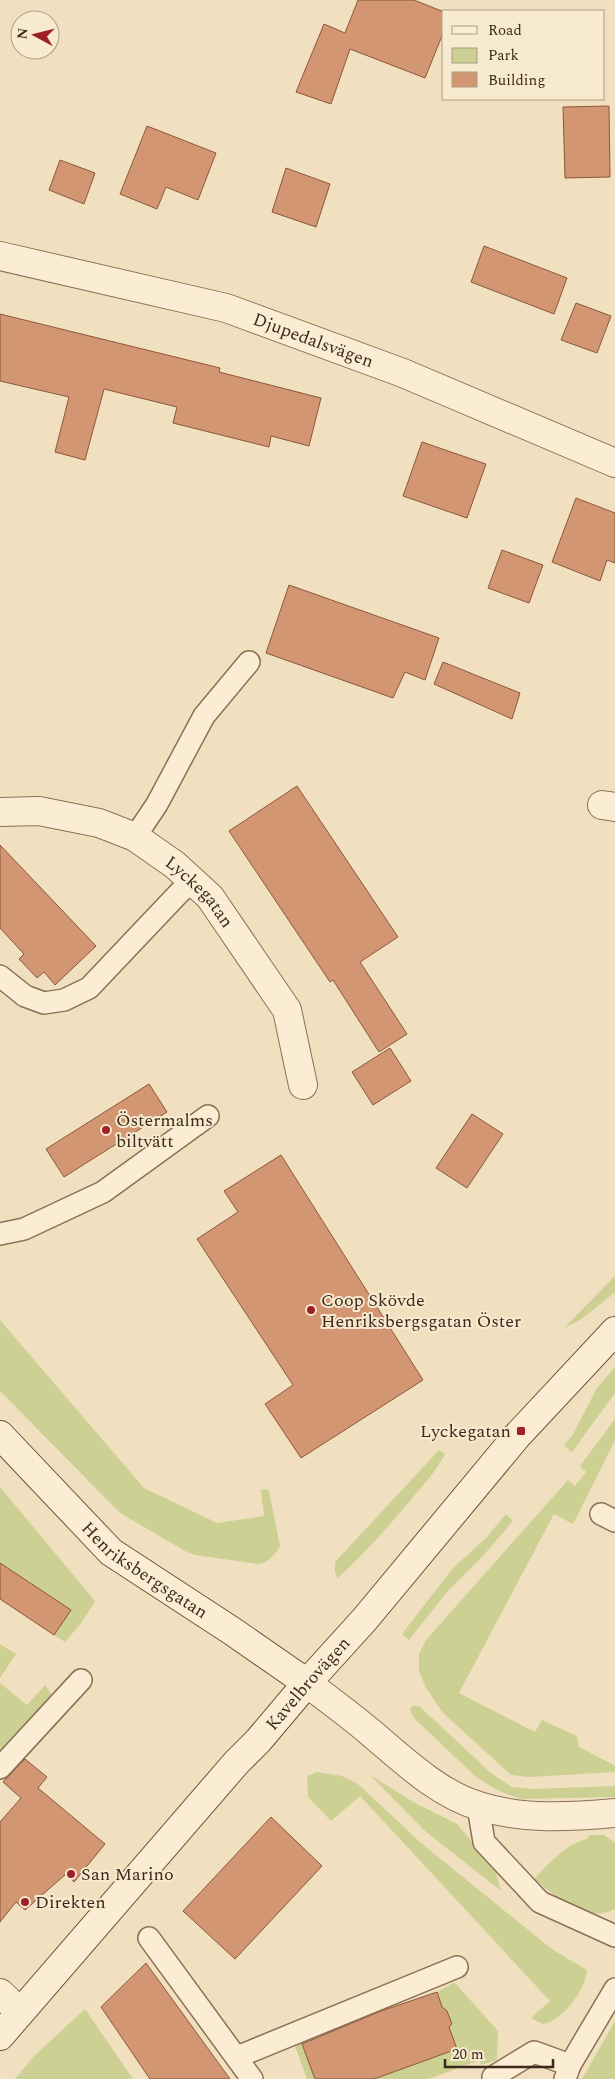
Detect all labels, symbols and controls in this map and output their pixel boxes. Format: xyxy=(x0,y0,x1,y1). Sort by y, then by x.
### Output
north arrow xyxy=(10,10,60,60)
legend xyxy=(442,10,605,100)
text: Road xyxy=(488,19,522,42)
text: N xyxy=(11,27,34,40)
text: Park xyxy=(488,44,519,67)
text: Building xyxy=(488,69,545,92)
street label: Djupedalsvägen xyxy=(249,306,378,375)
street label: Lyckegatan xyxy=(160,849,241,933)
place label: Östermalms biltvätt xyxy=(116,1107,213,1155)
marker: Östermalms biltvätt xyxy=(100,1124,112,1136)
place label: Coop Skövde Henriksbergsgatan Öster xyxy=(321,1287,521,1335)
marker: Coop Skövde Henriksbergsgatan Öster xyxy=(305,1304,317,1316)
place label: Lyckegatan xyxy=(420,1418,511,1445)
marker: Lyckegatan xyxy=(515,1425,527,1437)
street label: Henriksbergsgatan xyxy=(75,1515,213,1625)
street label: Kavelbrovägen xyxy=(259,1630,356,1736)
place label: San Marino xyxy=(81,1861,174,1888)
marker: San Marino xyxy=(65,1868,77,1880)
place label: Direkten xyxy=(35,1889,106,1916)
marker: Direkten xyxy=(19,1896,31,1908)
scale bar xyxy=(445,2036,552,2068)
text: 20 m xyxy=(452,2043,484,2066)

